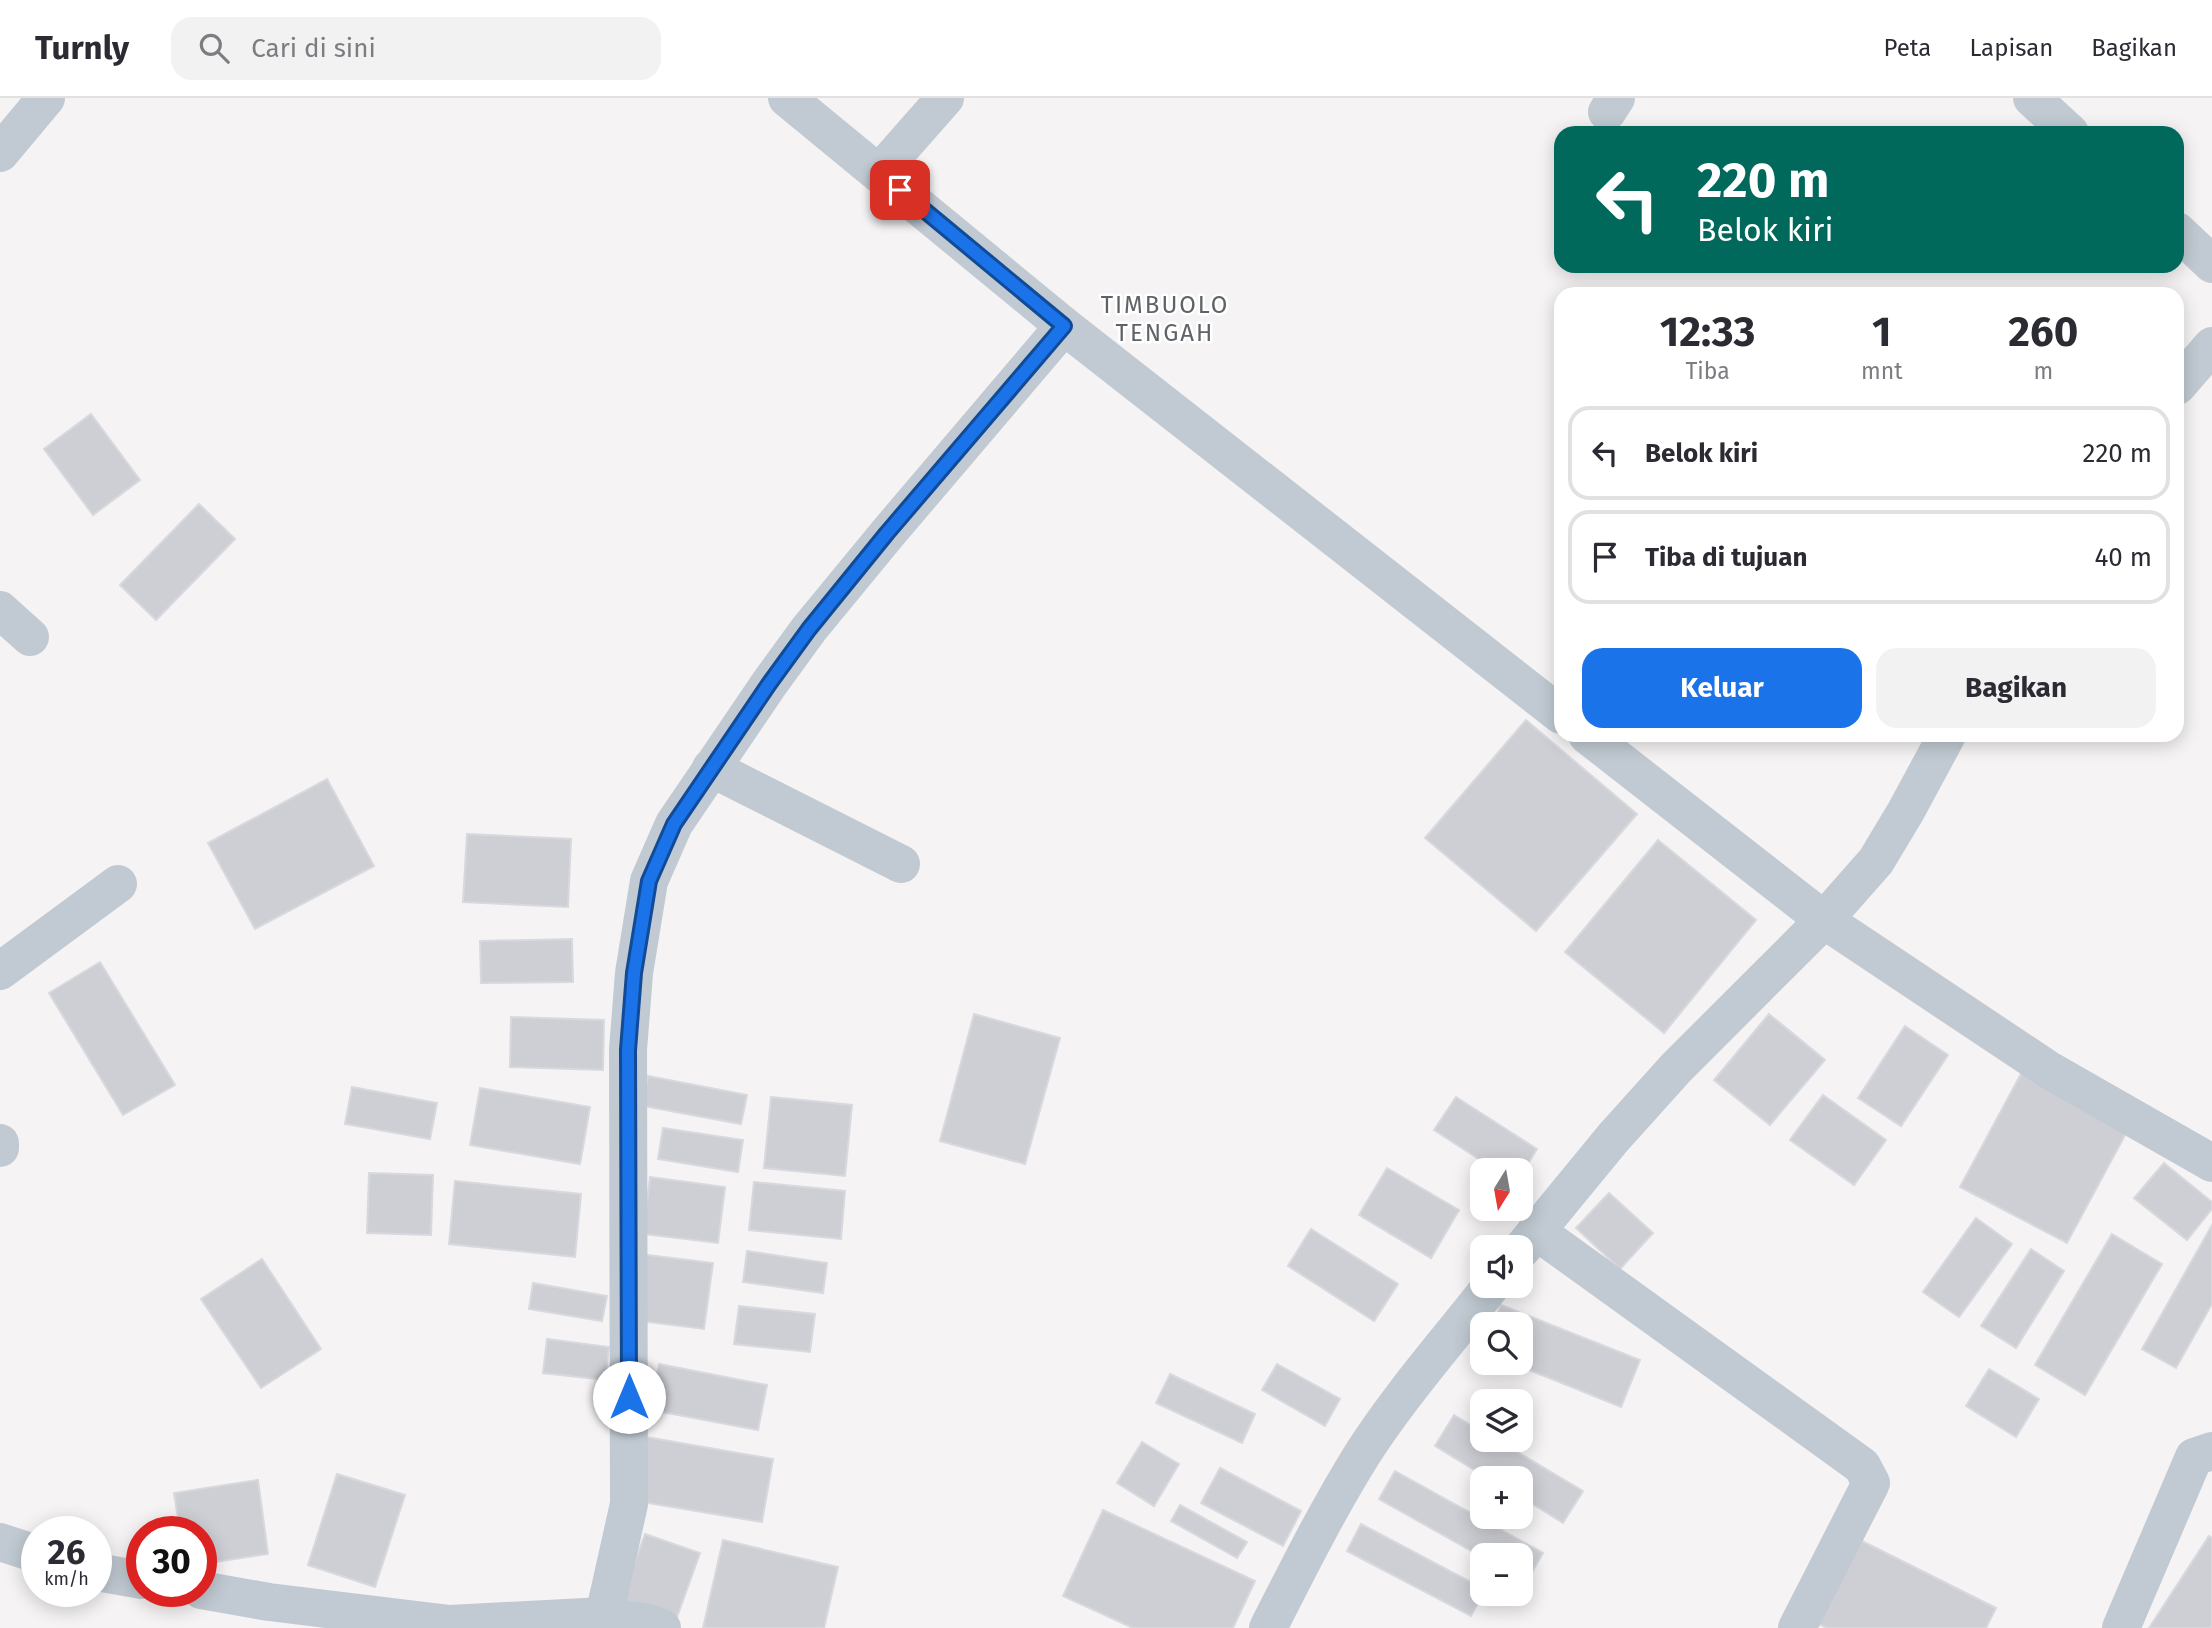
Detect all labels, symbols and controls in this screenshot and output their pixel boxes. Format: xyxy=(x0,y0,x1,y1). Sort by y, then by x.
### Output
search box xyxy=(171,17,661,80)
text: Turnly xyxy=(35,28,129,68)
icon: search xyxy=(195,29,233,67)
text: Cari di sini xyxy=(251,33,376,64)
text: Peta xyxy=(1884,34,1931,62)
text: Lapisan xyxy=(1969,34,2053,62)
text: Bagikan xyxy=(2091,34,2177,62)
text: 220 m xyxy=(1697,151,1829,210)
icon: left xyxy=(1582,154,1673,245)
pin xyxy=(870,160,930,220)
icon: arrive xyxy=(881,171,919,209)
text: Belok kiri xyxy=(1697,211,1833,249)
district label: TIMBUOLO TENGAH xyxy=(1101,291,1229,347)
text: 12:33 xyxy=(1660,307,1755,357)
text: 1 xyxy=(1872,307,1892,357)
text: 260 xyxy=(2008,307,2078,357)
text: Tiba xyxy=(1685,357,1730,385)
text: mnt xyxy=(1861,357,1903,385)
text: m xyxy=(2033,357,2053,385)
icon: left xyxy=(1586,434,1624,472)
text: Belok kiri xyxy=(1645,438,1758,469)
text: 220 m xyxy=(2083,438,2152,469)
icon: arrive xyxy=(1586,538,1624,576)
text: Tiba di tujuan xyxy=(1645,542,1807,573)
text: 40 m xyxy=(2094,542,2152,573)
button: Keluar xyxy=(1582,648,1862,728)
button: Bagikan xyxy=(1876,648,2156,728)
north arrow xyxy=(1470,1158,1533,1222)
map controls xyxy=(1470,1158,1533,1606)
button: sound xyxy=(1470,1235,1533,1298)
button: search xyxy=(1470,1312,1533,1375)
position arrow xyxy=(592,1360,666,1434)
button: layers xyxy=(1470,1389,1533,1452)
button: + xyxy=(1470,1466,1533,1529)
speed limit sign: 30 xyxy=(126,1516,217,1607)
text: 26 xyxy=(48,1531,85,1573)
button: − xyxy=(1470,1543,1533,1606)
text: km/h xyxy=(44,1568,89,1590)

